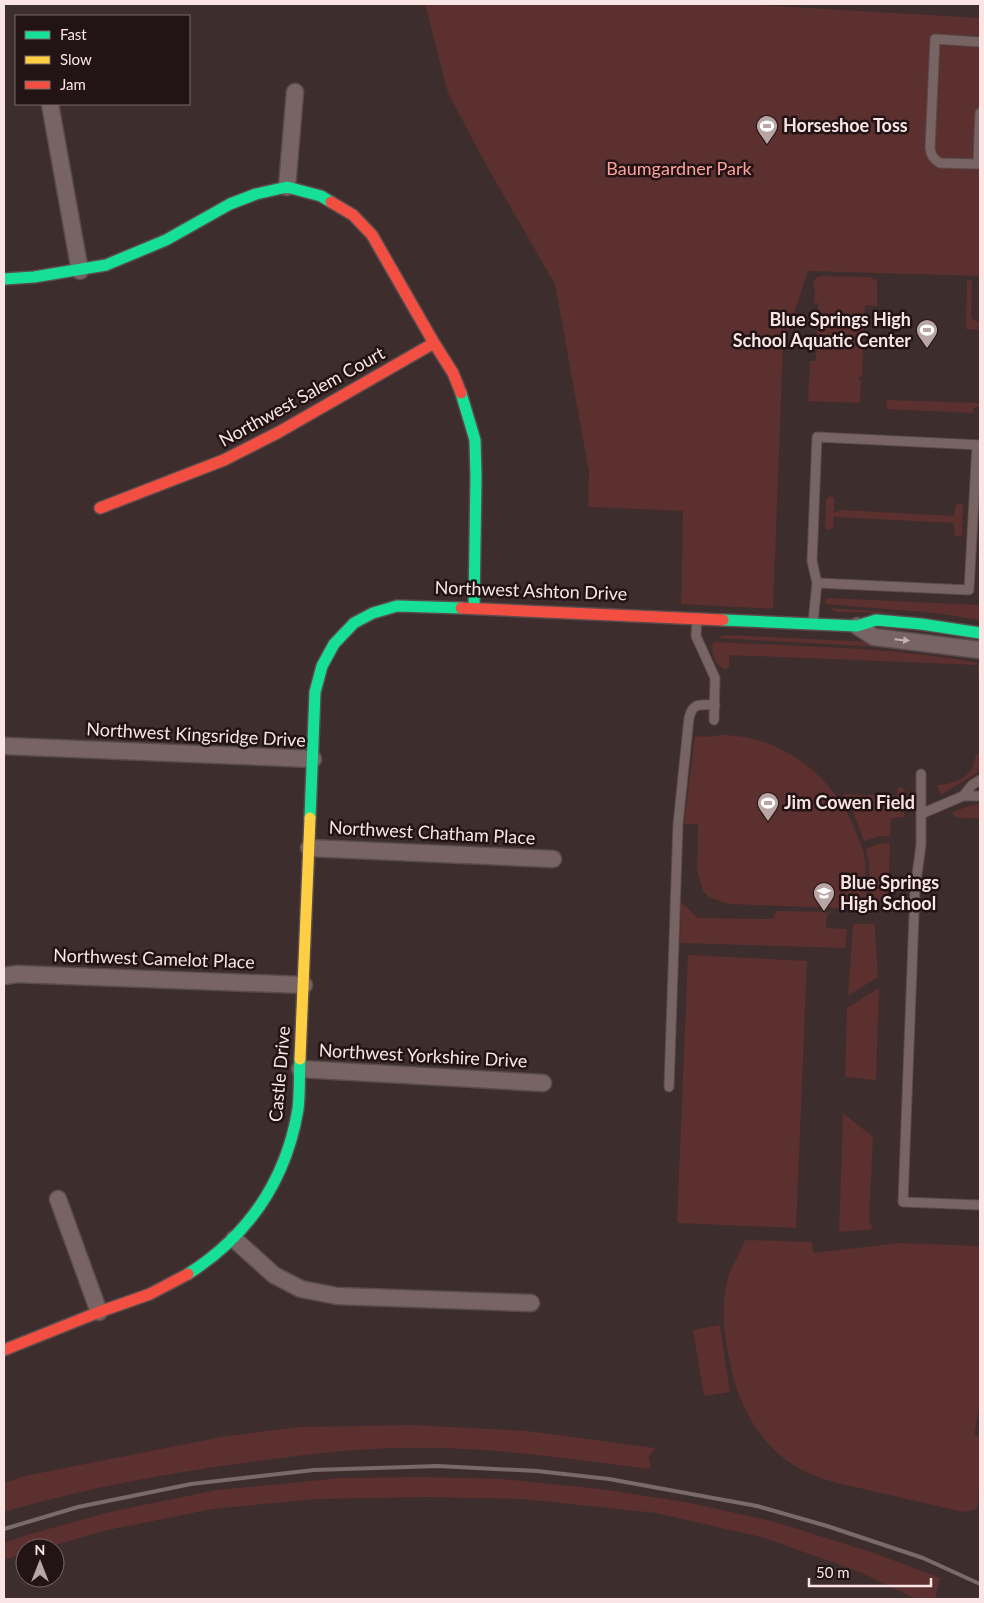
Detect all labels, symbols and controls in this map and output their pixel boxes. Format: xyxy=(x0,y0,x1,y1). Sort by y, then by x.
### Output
legend xyxy=(15,15,190,105)
text: Fast xyxy=(60,25,87,43)
text: Slow xyxy=(60,50,92,68)
text: Jam xyxy=(60,75,86,93)
sports icon: Horseshoe Toss xyxy=(755,114,779,145)
place label: Horseshoe Toss xyxy=(783,114,908,136)
park label: Baumgardner Park xyxy=(606,157,753,179)
place label: Blue Springs High School Aquatic Center xyxy=(733,308,911,351)
sports icon: Blue Springs High School Aquatic Center xyxy=(915,318,939,349)
street label: Northwest Salem Court xyxy=(215,341,389,451)
street label: Northwest Ashton Drive xyxy=(434,576,628,604)
one-way arrow xyxy=(895,636,911,644)
street label: Northwest Kingsridge Drive xyxy=(86,717,306,751)
sports icon: Jim Cowen Field xyxy=(756,791,780,822)
place label: Jim Cowen Field xyxy=(784,791,915,813)
street label: Northwest Chatham Place xyxy=(328,816,536,848)
place label: Blue Springs High School xyxy=(840,871,939,914)
school or university icon: Blue Springs High School xyxy=(812,881,836,912)
street label: Northwest Camelot Place xyxy=(53,943,255,973)
street label: Castle Drive xyxy=(264,1025,294,1123)
street label: Northwest Yorkshire Drive xyxy=(318,1039,528,1071)
north arrow xyxy=(15,1538,65,1588)
text: N xyxy=(35,1541,45,1558)
scale bar xyxy=(809,1556,932,1588)
text: 50 m xyxy=(816,1563,850,1581)

